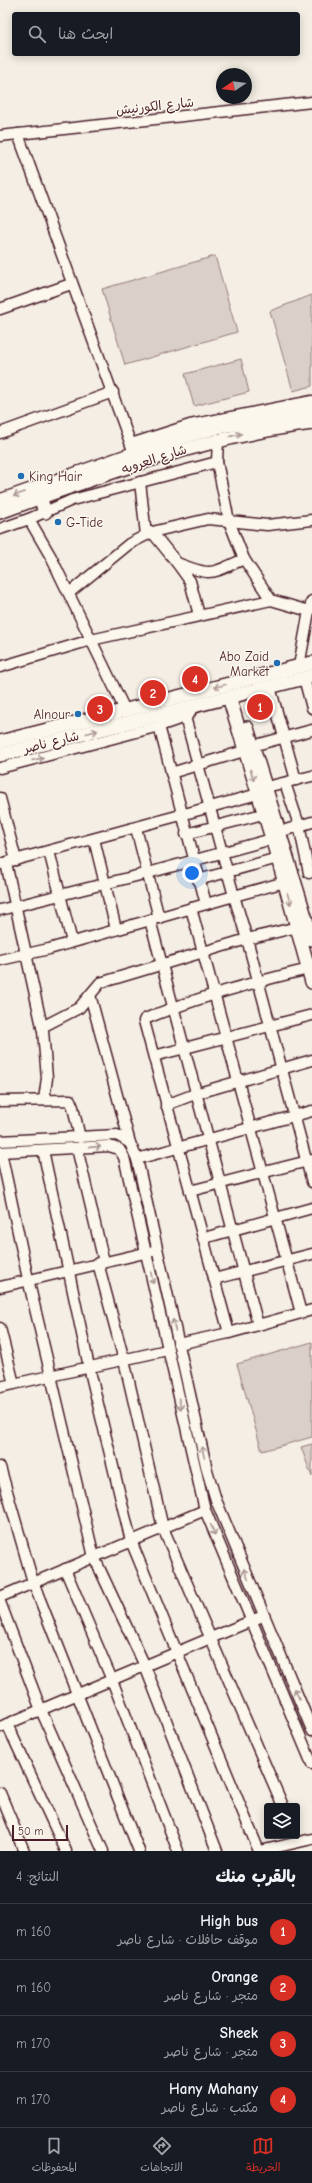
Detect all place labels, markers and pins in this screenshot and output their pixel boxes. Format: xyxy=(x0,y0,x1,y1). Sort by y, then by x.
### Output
place label: King Hair xyxy=(29,469,83,484)
marker: King Hair xyxy=(16,471,26,481)
place label: G-Tide xyxy=(66,515,103,530)
marker: G-Tide xyxy=(53,517,63,527)
place label: Abo Zaid Market xyxy=(219,649,270,679)
marker: Abo Zaid Market xyxy=(272,658,282,668)
pin: 4 xyxy=(182,664,208,694)
pin: 2 xyxy=(140,678,166,708)
pin: 1 xyxy=(247,692,273,722)
pin: 3 xyxy=(87,694,113,724)
place label: Alnour xyxy=(34,707,71,722)
marker: Alnour xyxy=(73,709,83,719)

